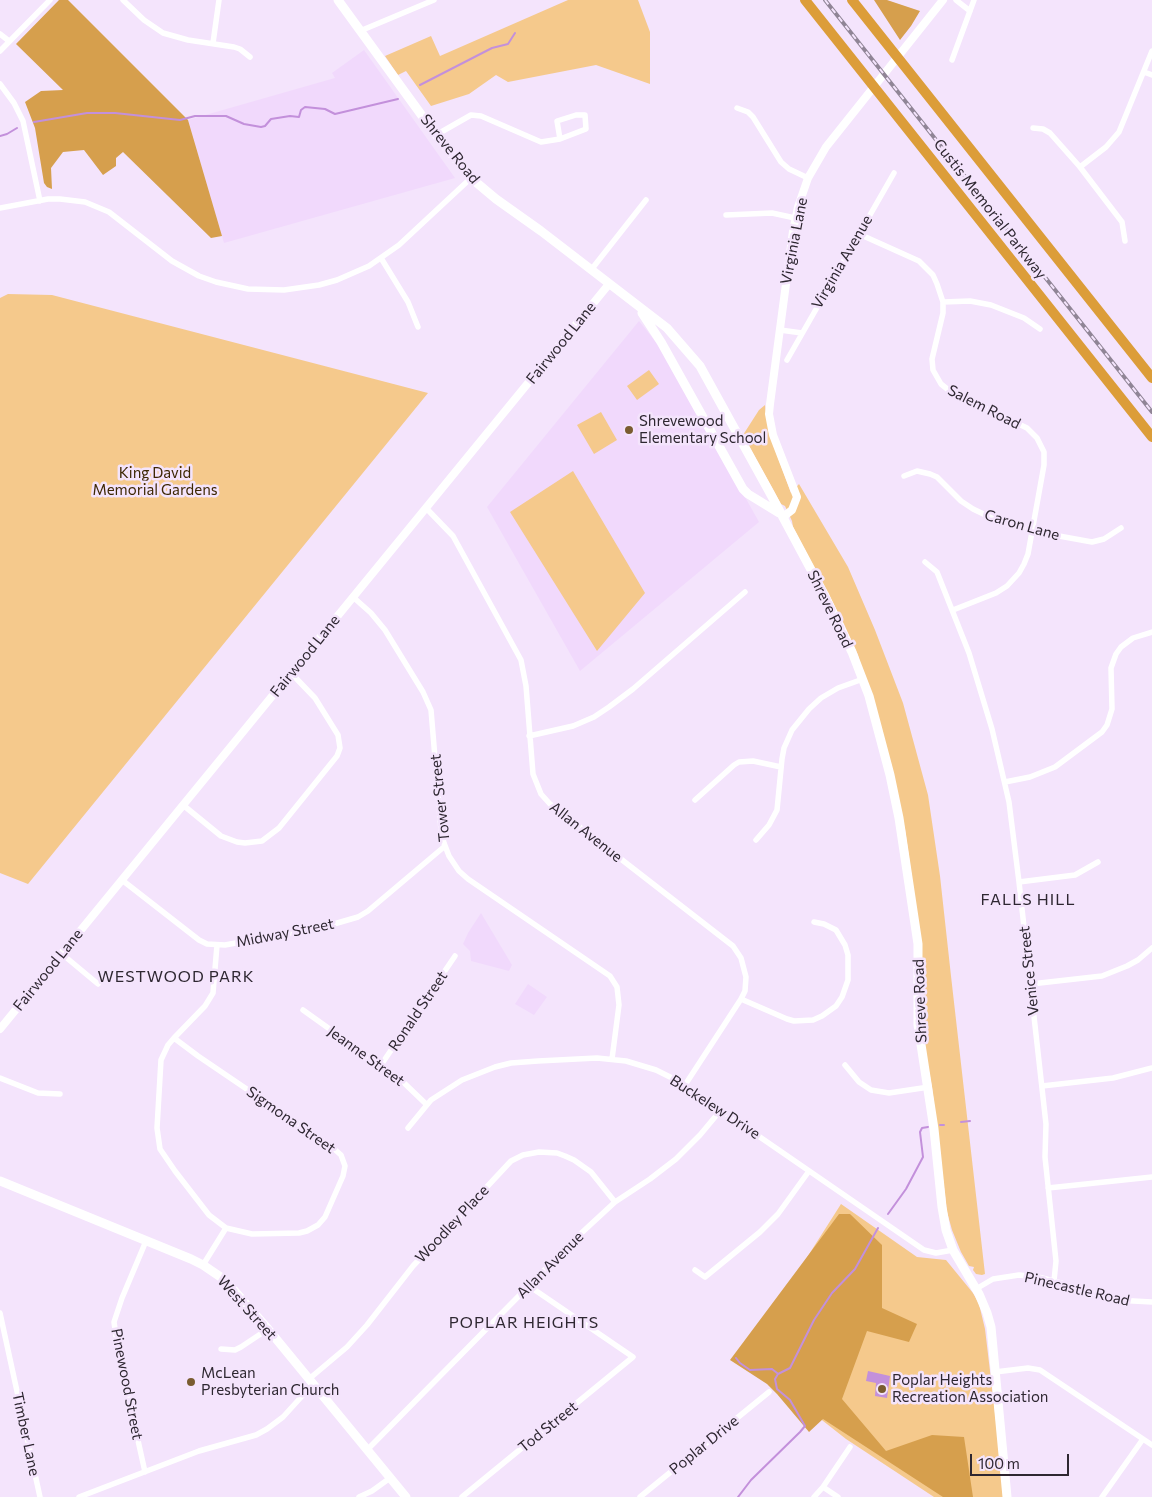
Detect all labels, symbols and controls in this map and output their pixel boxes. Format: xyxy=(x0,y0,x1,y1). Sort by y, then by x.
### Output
street label: Shreve Road xyxy=(417,111,483,187)
street label: Custis Memorial Parkway xyxy=(930,136,1050,282)
street label: Virginia Lane xyxy=(777,196,811,286)
street label: Virginia Avenue xyxy=(808,212,876,312)
street label: Fairwood Lane xyxy=(522,298,600,388)
street label: Salem Road xyxy=(945,381,1023,433)
place label: Shrevewood Elementary School xyxy=(639,412,766,447)
marker: Shrevewood Elementary School xyxy=(623,424,635,436)
park label: King David Memorial Gardens xyxy=(92,464,218,499)
street label: Caron Lane xyxy=(982,506,1062,544)
street label: Shreve Road xyxy=(803,567,857,651)
street label: Fairwood Lane xyxy=(266,611,344,701)
street label: Tower Street xyxy=(426,753,454,843)
street label: Allan Avenue xyxy=(546,798,626,866)
district label: FALLS HILL xyxy=(979,890,1077,910)
street label: Midway Street xyxy=(234,915,336,951)
street label: Fairwood Lane xyxy=(9,925,87,1015)
street label: Venice Street xyxy=(1015,925,1043,1017)
street label: Shreve Road xyxy=(910,959,930,1043)
district label: WESTWOOD PARK xyxy=(96,967,256,987)
street label: Ronald Street xyxy=(385,968,451,1054)
street label: Jeanne Street xyxy=(324,1022,408,1090)
street label: Buckelew Drive xyxy=(667,1071,763,1143)
street label: Sigmona Street xyxy=(243,1083,339,1157)
street label: Woodley Place xyxy=(412,1182,492,1266)
street label: Allan Avenue xyxy=(513,1228,587,1302)
street label: Pinecastle Road xyxy=(1023,1268,1131,1310)
street label: West Street xyxy=(213,1272,281,1344)
district label: POPLAR HEIGHTS xyxy=(447,1313,601,1333)
street label: Pinewood Street xyxy=(107,1327,147,1441)
place label: McLean Presbyterian Church xyxy=(201,1364,339,1399)
place label: Poplar Heights Recreation Association xyxy=(892,1371,1048,1406)
marker: McLean Presbyterian Church xyxy=(185,1376,197,1388)
marker: Poplar Heights Recreation Association xyxy=(876,1383,888,1395)
street label: Timber Lane xyxy=(8,1390,44,1478)
street label: Tod Street xyxy=(515,1398,581,1456)
street label: Poplar Drive xyxy=(666,1412,742,1478)
scale bar xyxy=(972,1444,1071,1476)
text: 100 m xyxy=(978,1454,1020,1472)

